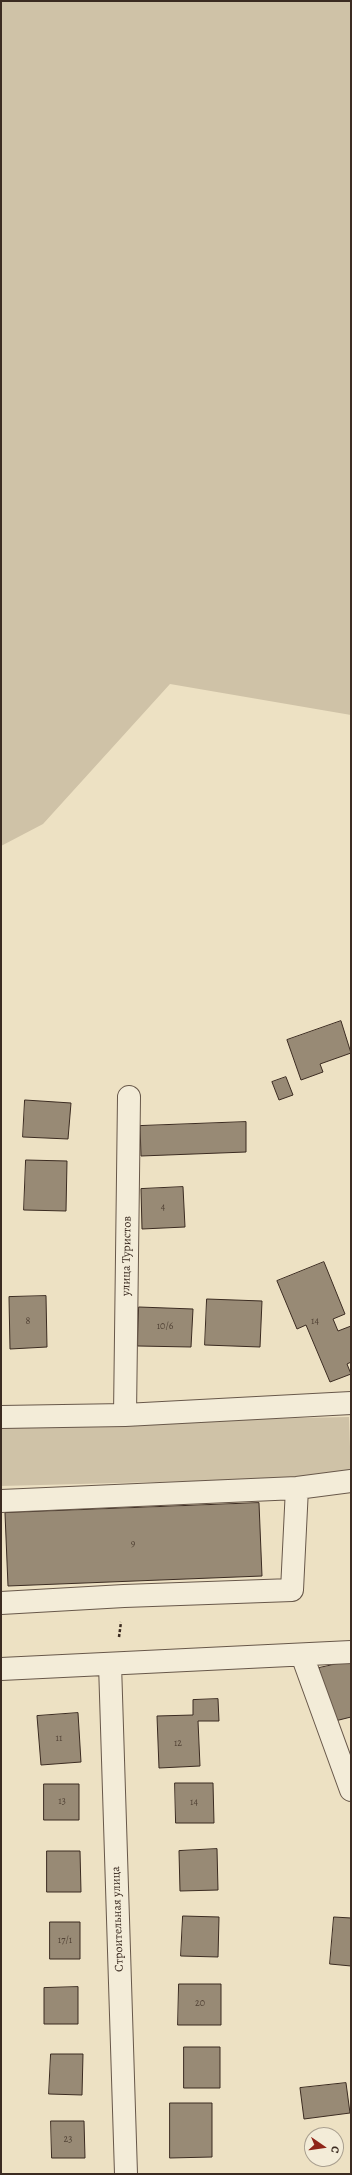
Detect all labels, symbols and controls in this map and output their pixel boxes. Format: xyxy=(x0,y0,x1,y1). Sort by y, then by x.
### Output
house number: 4 xyxy=(161,1202,165,1214)
street label: улица Туристов xyxy=(119,1216,135,1296)
house number: 8 xyxy=(26,1316,30,1328)
house number: 14 xyxy=(311,1316,319,1328)
house number: 10/6 xyxy=(157,1321,173,1333)
house number: 9 xyxy=(131,1538,135,1550)
house number: 11 xyxy=(56,1733,62,1745)
house number: 12 xyxy=(174,1738,182,1750)
house number: 13 xyxy=(58,1796,66,1808)
house number: 14 xyxy=(190,1797,198,1809)
street label: Строительная улица xyxy=(109,1866,127,1972)
house number: 17/1 xyxy=(58,1935,72,1947)
house number: 20 xyxy=(195,1998,205,2010)
north arrow xyxy=(304,2127,344,2167)
house number: 23 xyxy=(64,2134,72,2146)
text: С xyxy=(327,2145,343,2155)

